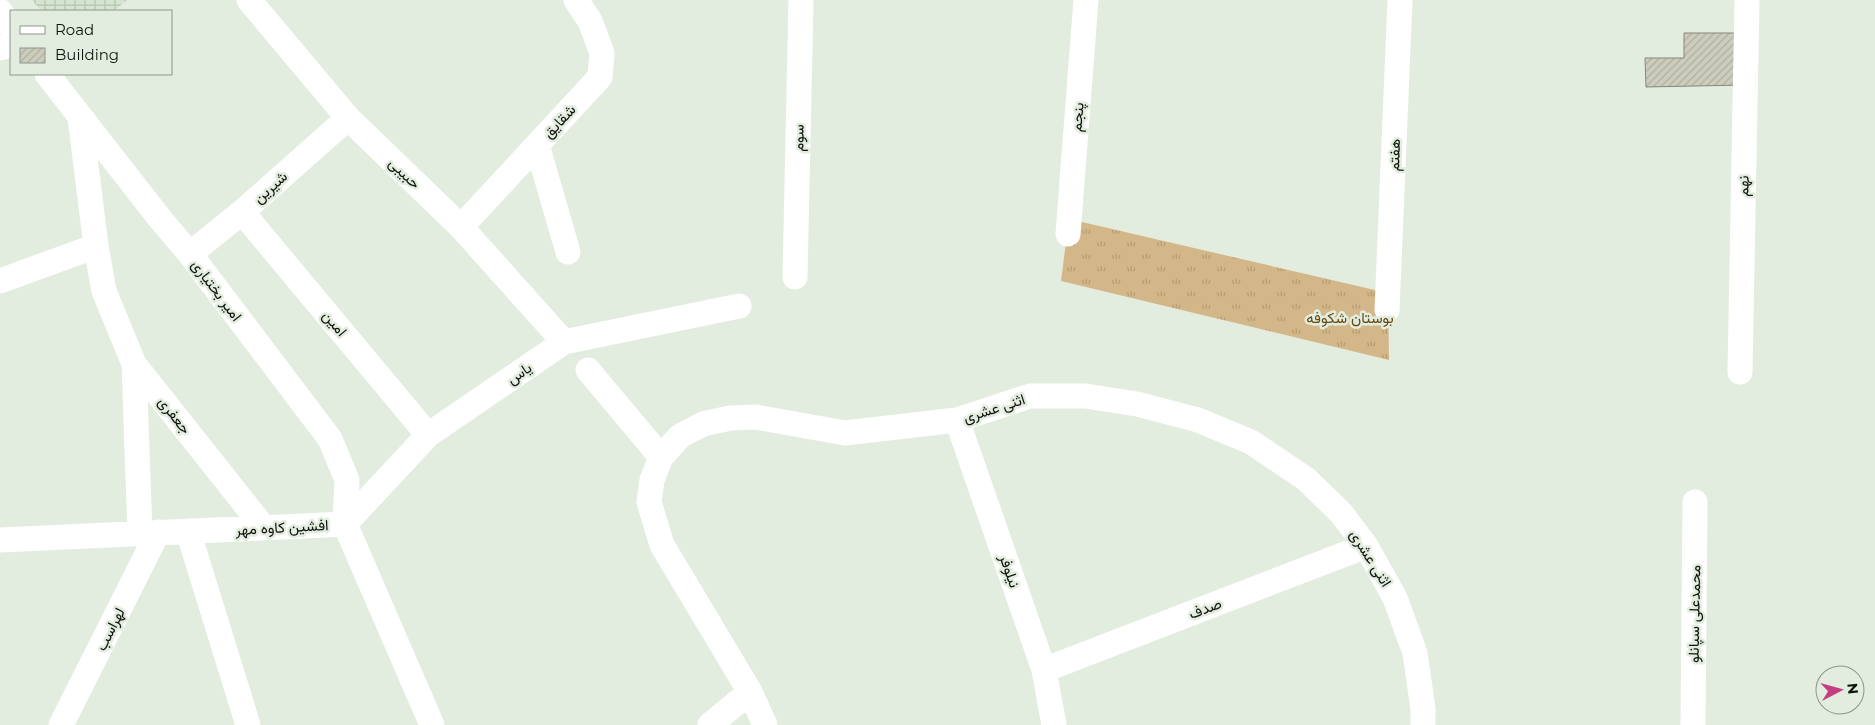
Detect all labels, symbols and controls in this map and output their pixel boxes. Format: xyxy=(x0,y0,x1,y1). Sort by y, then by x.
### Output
legend xyxy=(10,10,172,75)
text: Road xyxy=(55,20,94,39)
text: Building xyxy=(55,45,119,64)
street label: شقایق xyxy=(539,100,580,143)
street label: پنجم xyxy=(1066,101,1089,133)
street label: سوم xyxy=(788,124,809,152)
street label: هفتم xyxy=(1384,138,1405,172)
street label: حبیبی xyxy=(384,153,425,193)
street label: شیرین xyxy=(249,167,292,208)
street label: نهم xyxy=(1733,175,1754,197)
street label: امیر بختیاری xyxy=(187,255,246,325)
street label: امین xyxy=(318,306,351,341)
park label: بوستان شکوفه xyxy=(1306,308,1394,327)
street label: یاس xyxy=(503,358,536,389)
street label: اثنی عشری xyxy=(961,389,1028,428)
street label: جعفری xyxy=(154,392,196,438)
street label: افشین کاوه مهر xyxy=(234,515,329,540)
street label: اثنی عشری xyxy=(1345,526,1396,591)
street label: نیلوفر xyxy=(995,551,1024,590)
street label: محمدعلی سپانلو xyxy=(1684,565,1705,663)
street label: صدف xyxy=(1186,593,1224,623)
street label: لهراسب xyxy=(91,604,129,654)
north arrow xyxy=(1815,665,1865,715)
text: N xyxy=(1843,682,1862,695)

